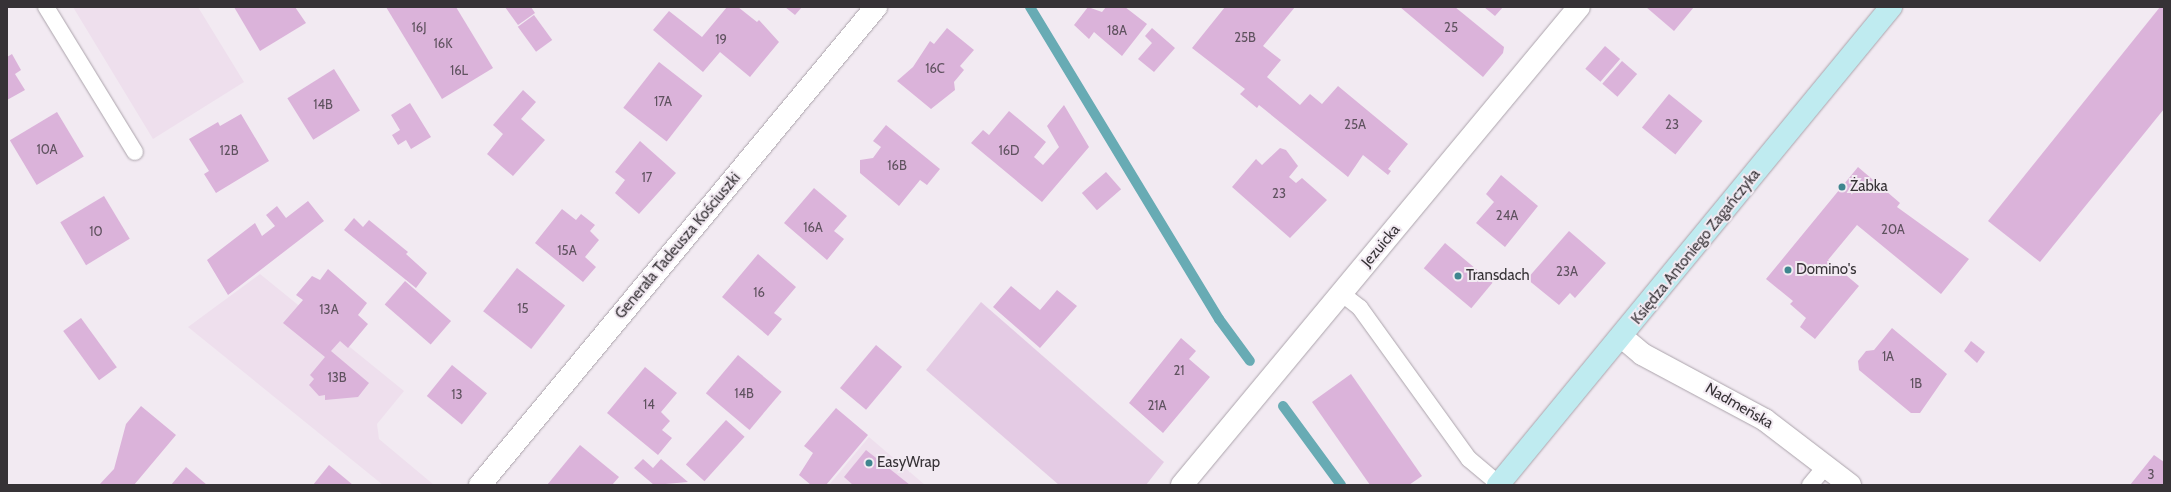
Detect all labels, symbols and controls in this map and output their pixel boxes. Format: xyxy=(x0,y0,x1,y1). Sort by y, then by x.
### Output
house number: 16J xyxy=(412,19,426,35)
house number: 25 xyxy=(1444,19,1458,35)
house number: 18A xyxy=(1107,22,1127,38)
house number: 25B xyxy=(1234,29,1256,45)
house number: 19 xyxy=(715,31,727,47)
house number: 16K xyxy=(434,35,452,51)
house number: 16C xyxy=(925,60,945,76)
house number: 16L xyxy=(450,62,468,78)
house number: 17A xyxy=(654,93,672,109)
house number: 14B xyxy=(313,96,333,112)
house number: 25A xyxy=(1344,116,1366,132)
house number: 23 xyxy=(1665,116,1679,132)
house number: 10A xyxy=(36,141,58,157)
house number: 12B xyxy=(220,142,238,158)
house number: 16D xyxy=(998,142,1020,158)
house number: 16B xyxy=(887,157,907,173)
street label: Księdza Antoniego Zagańczyka xyxy=(1628,166,1764,328)
street label: Generała Tadeusza Kościuszki xyxy=(612,169,744,323)
house number: 17 xyxy=(642,169,652,185)
place label: Żabka xyxy=(1850,178,1888,196)
marker: Żabka xyxy=(1837,182,1847,192)
house number: 23 xyxy=(1272,185,1286,201)
house number: 24A xyxy=(1496,207,1518,223)
house number: 16A xyxy=(803,219,823,235)
street label: Jezuicka xyxy=(1358,221,1404,271)
house number: 20A xyxy=(1881,221,1905,237)
house number: 10 xyxy=(89,223,103,239)
house number: 15A xyxy=(557,242,577,258)
place label: Domino's xyxy=(1796,261,1856,279)
house number: 23A xyxy=(1556,263,1578,279)
marker: Domino's xyxy=(1783,265,1793,275)
place label: Transdach xyxy=(1466,267,1530,285)
marker: Transdach xyxy=(1453,271,1463,281)
house number: 16 xyxy=(753,284,765,300)
house number: 15 xyxy=(517,300,529,316)
house number: 13A xyxy=(319,301,339,317)
house number: 1A xyxy=(1882,348,1894,364)
house number: 21 xyxy=(1173,362,1185,378)
house number: 13B xyxy=(327,369,347,385)
house number: 1B xyxy=(1910,375,1922,391)
street label: Nadmeńska xyxy=(1702,379,1776,433)
house number: 14B xyxy=(734,385,754,401)
house number: 13 xyxy=(451,386,463,402)
house number: 14 xyxy=(643,396,655,412)
house number: 21A xyxy=(1147,397,1167,413)
place label: EasyWrap xyxy=(877,454,940,472)
marker: EasyWrap xyxy=(864,458,874,468)
house number: 3 xyxy=(2147,466,2155,482)

